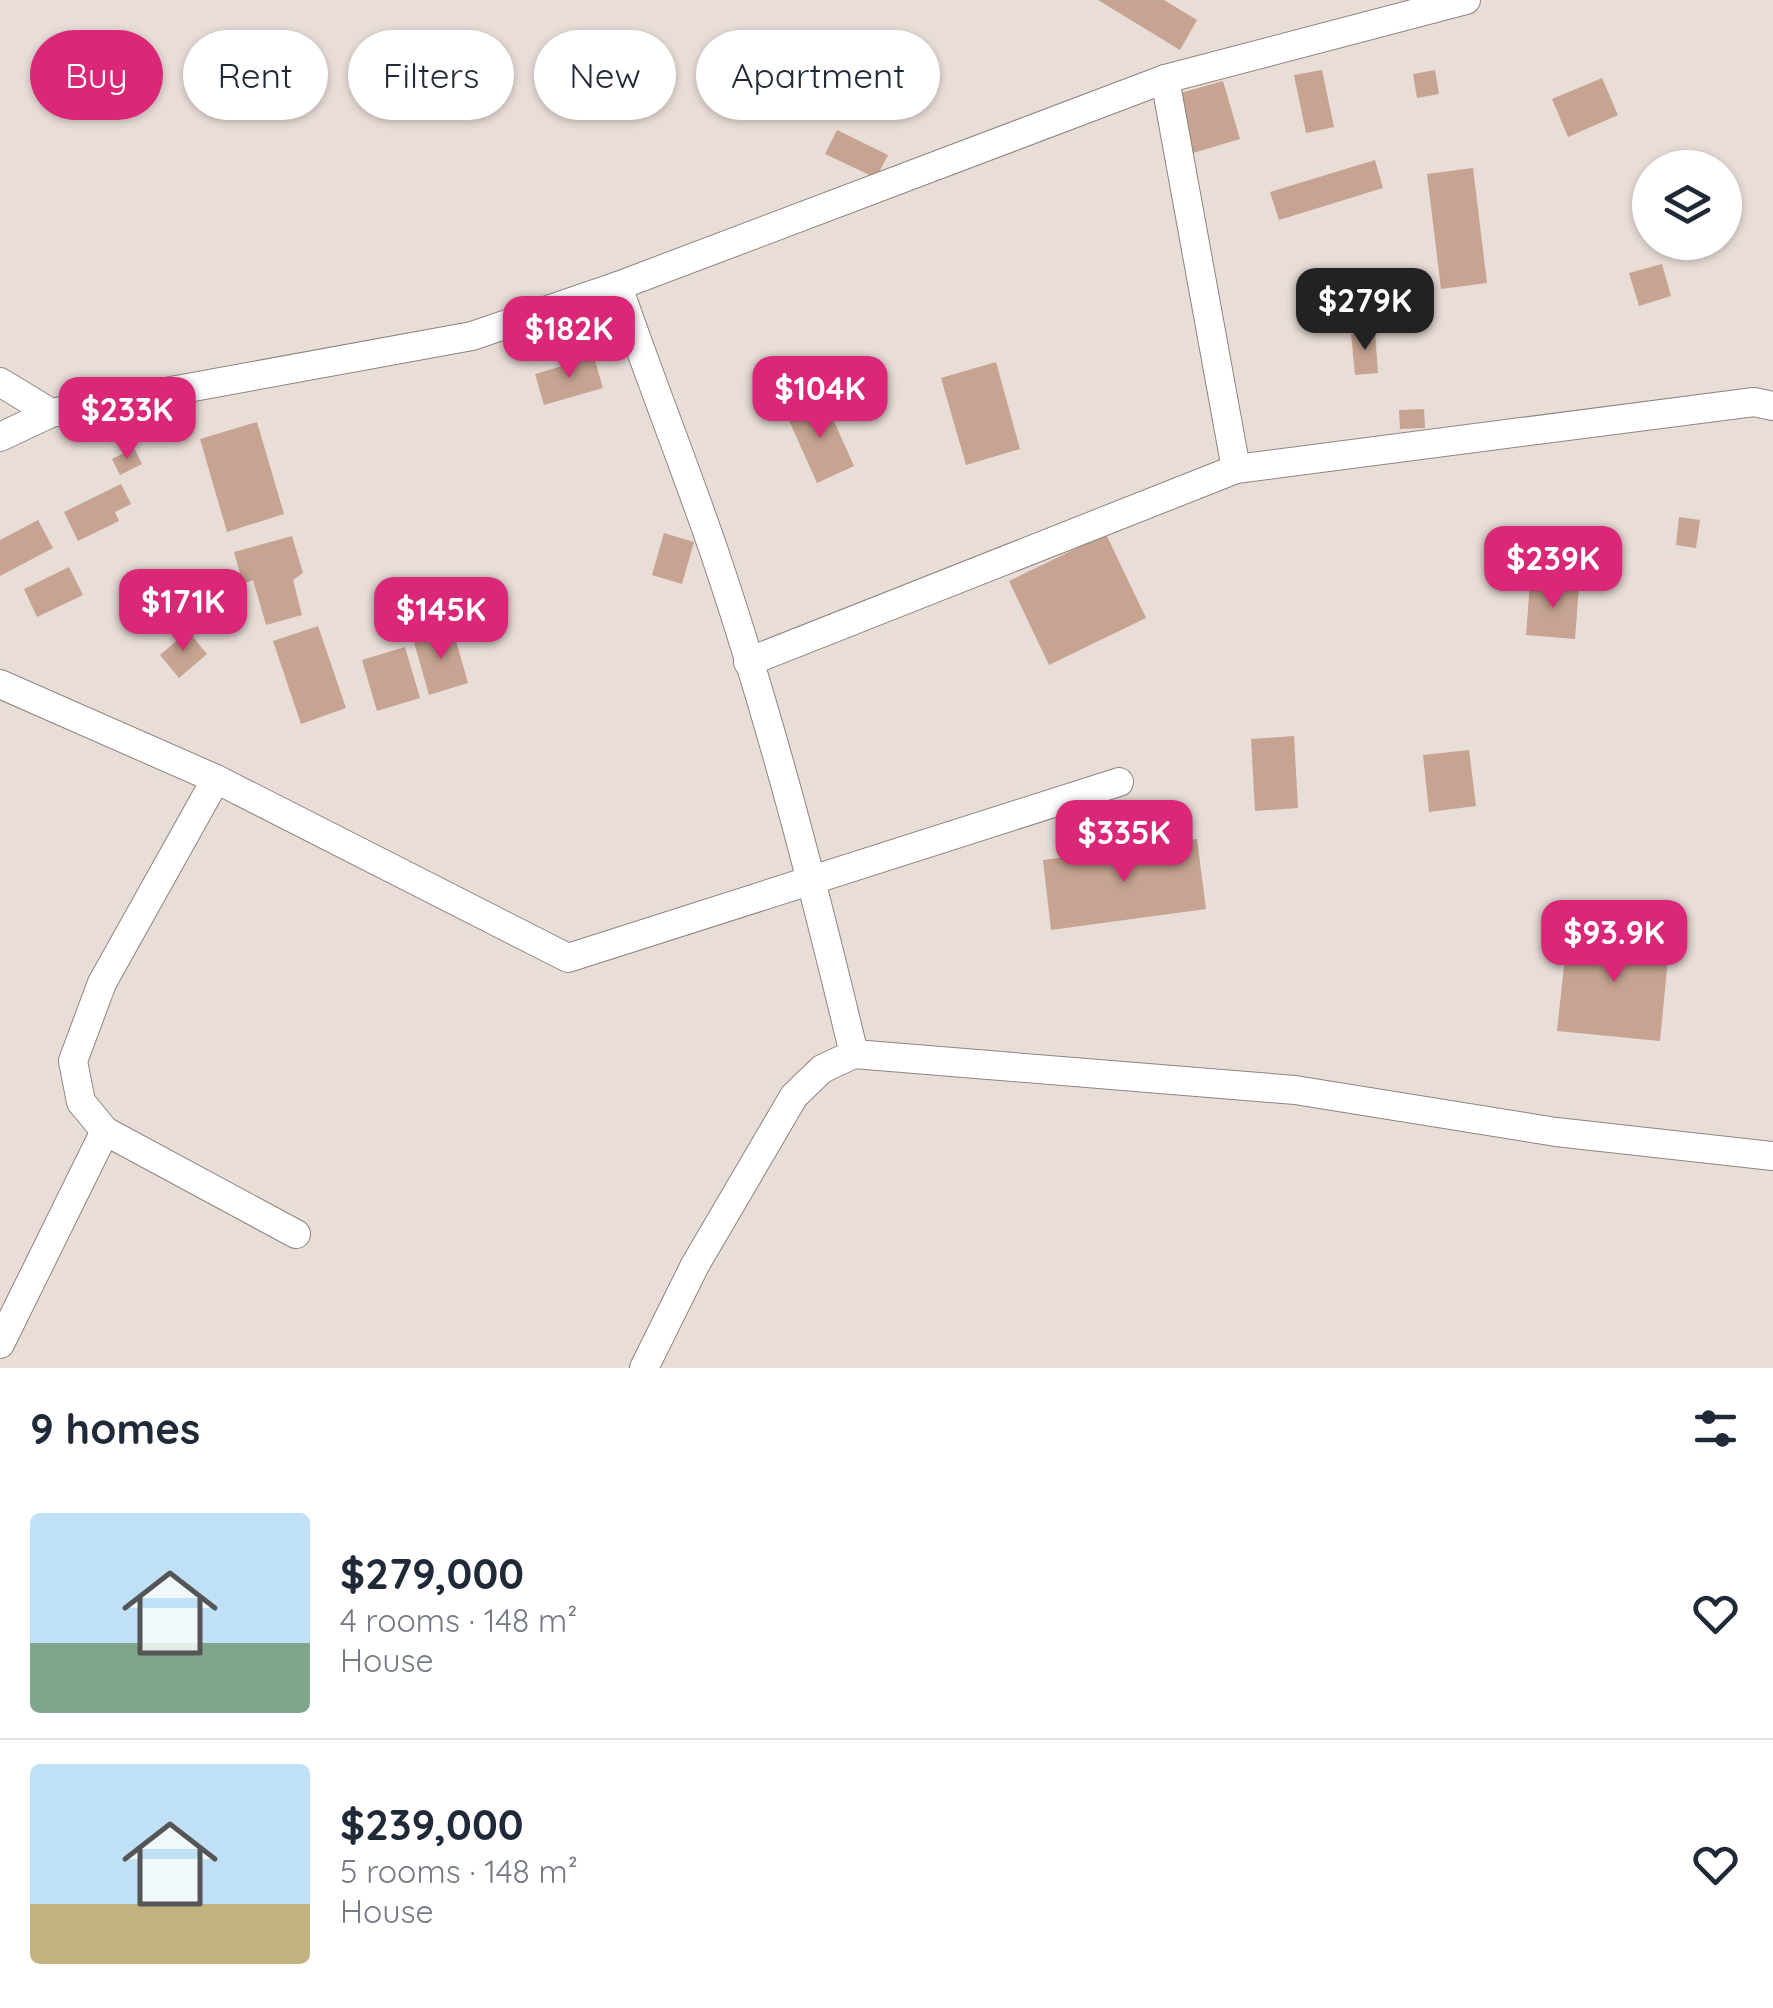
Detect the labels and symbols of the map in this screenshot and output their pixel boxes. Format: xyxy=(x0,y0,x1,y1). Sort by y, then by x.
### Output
pin: $279K xyxy=(1295,268,1435,353)
pin: $182K xyxy=(499,296,639,381)
pin: $104K xyxy=(750,356,890,441)
pin: $233K xyxy=(57,377,197,462)
pin: $239K xyxy=(1483,526,1623,611)
pin: $171K xyxy=(113,569,253,654)
pin: $145K xyxy=(371,577,511,662)
pin: $335K xyxy=(1054,800,1194,885)
pin: $93.9K xyxy=(1533,900,1695,985)

